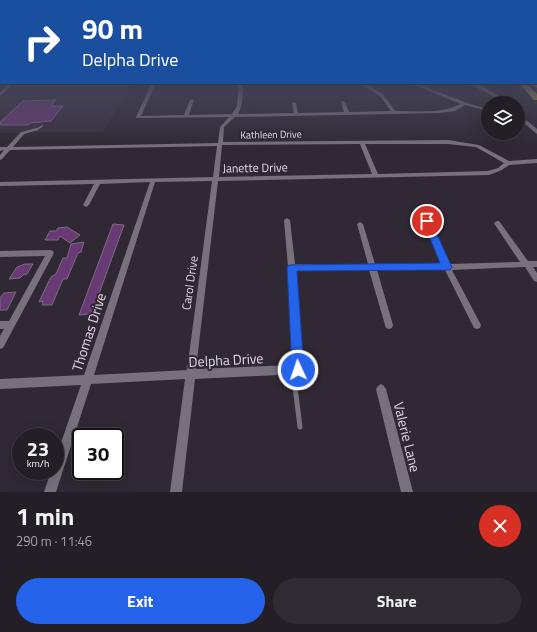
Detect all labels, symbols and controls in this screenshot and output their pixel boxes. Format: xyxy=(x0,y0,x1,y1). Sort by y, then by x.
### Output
text: 90 m xyxy=(82,7,143,50)
icon: right xyxy=(16,16,68,68)
text: Delpha Drive xyxy=(82,46,178,73)
map controls xyxy=(481,96,525,140)
button: layers xyxy=(481,96,525,140)
street label: Kathleen Drive xyxy=(240,126,302,143)
street label: Janette Drive xyxy=(222,157,288,178)
pin xyxy=(410,204,444,238)
icon: arrive xyxy=(416,210,438,232)
street label: Carol Drive xyxy=(176,255,203,311)
street label: Thomas Drive xyxy=(66,290,111,374)
street label: Delpha Drive xyxy=(188,347,264,372)
position arrow xyxy=(277,349,319,391)
street label: Valerie Lane xyxy=(389,400,426,474)
speed limit sign: 30 xyxy=(72,428,124,480)
text: 23 xyxy=(27,433,49,464)
text: km/h xyxy=(27,456,49,471)
text: 1 min xyxy=(16,498,74,534)
button: close xyxy=(479,505,521,547)
text: 290 m · 11:46 xyxy=(16,531,92,551)
button: Exit xyxy=(16,578,265,624)
button: Share xyxy=(273,578,521,624)

